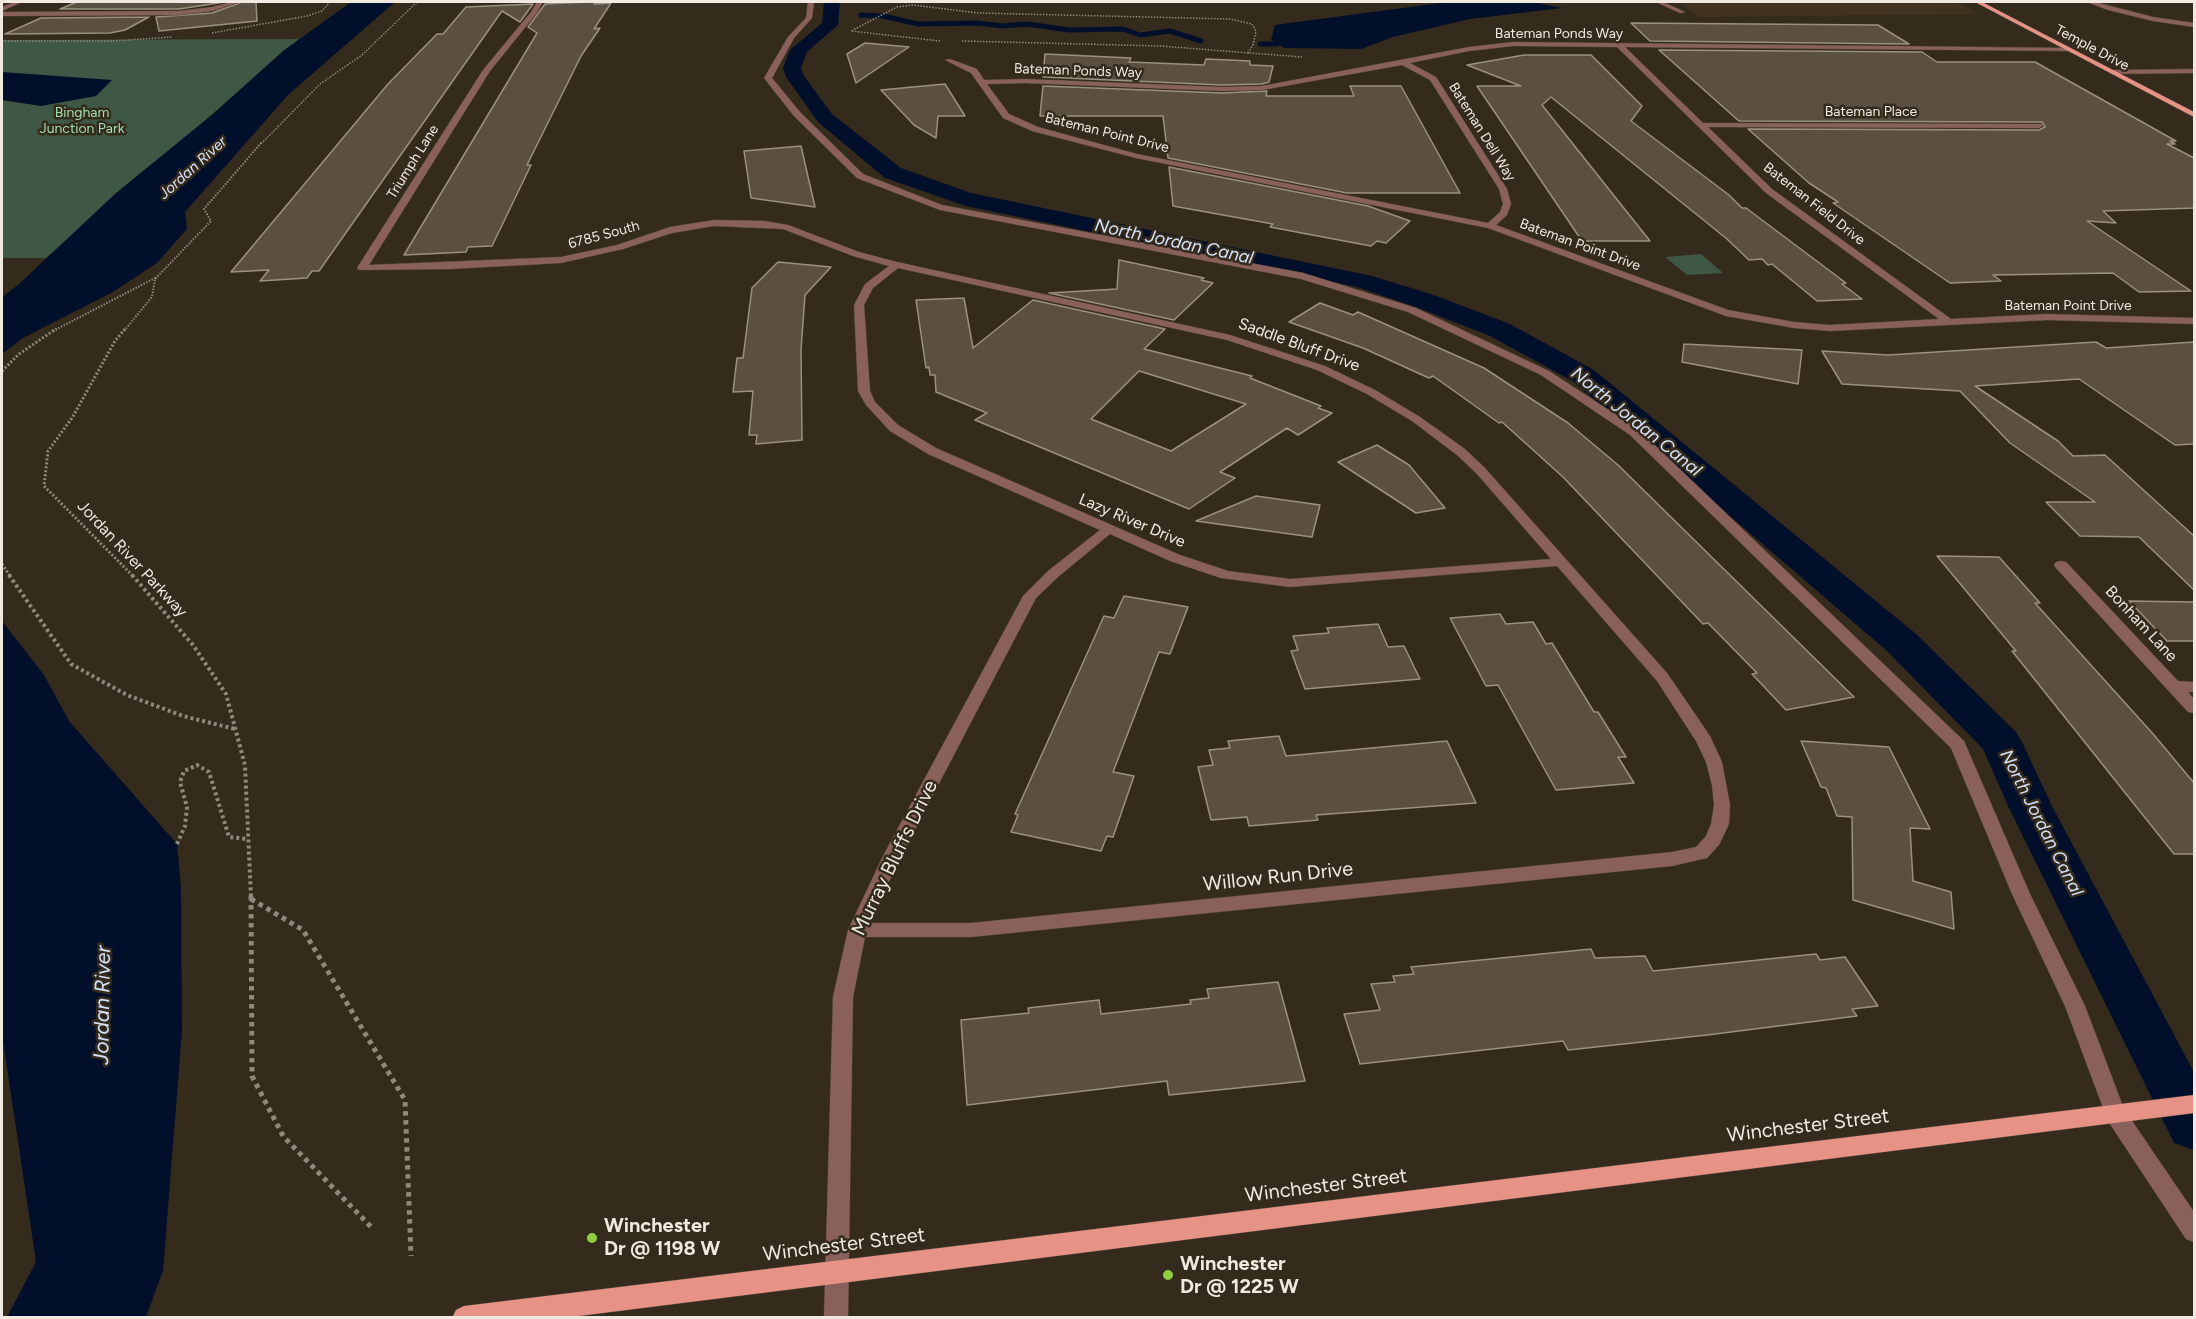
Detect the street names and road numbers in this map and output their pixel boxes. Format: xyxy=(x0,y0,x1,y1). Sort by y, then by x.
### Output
street label: Temple Drive xyxy=(2052,22,2132,74)
street label: Bateman Ponds Way xyxy=(1495,26,1623,42)
street label: Bateman Ponds Way xyxy=(1014,60,1142,82)
street label: Bateman Dell Way xyxy=(1445,80,1519,184)
street label: Bateman Place xyxy=(1825,104,1917,120)
street label: Bateman Point Drive xyxy=(1043,109,1171,157)
street label: Triumph Lane xyxy=(384,122,442,202)
street label: Bateman Field Drive xyxy=(1760,159,1868,249)
street label: Bateman Point Drive xyxy=(1517,215,1643,275)
street label: 6785 South xyxy=(566,217,642,253)
street label: Bateman Point Drive xyxy=(2004,298,2132,314)
street label: Saddle Bluff Drive xyxy=(1236,314,1362,376)
street label: Lazy River Drive xyxy=(1076,490,1188,552)
street label: Jordan River Parkway xyxy=(73,497,191,621)
street label: Bonham Lane xyxy=(2101,582,2181,666)
street label: Murray Bluffs Drive xyxy=(847,776,943,940)
street label: Willow Run Drive xyxy=(1202,857,1354,897)
street label: Winchester Street xyxy=(1725,1104,1891,1148)
street label: Winchester Street xyxy=(1243,1164,1409,1208)
street label: Winchester Street xyxy=(761,1223,927,1267)

